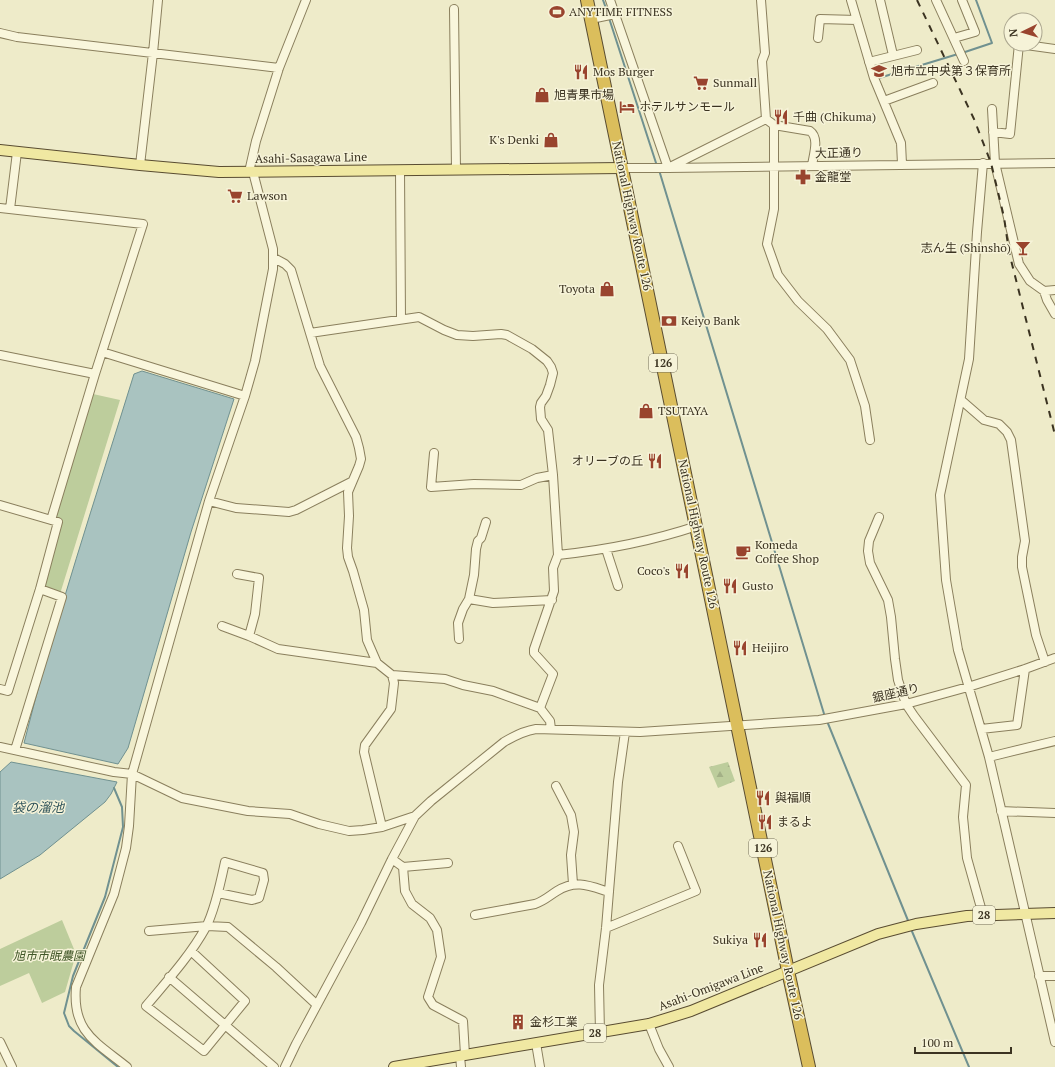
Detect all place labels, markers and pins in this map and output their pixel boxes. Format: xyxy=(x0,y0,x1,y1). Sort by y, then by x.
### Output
sports icon: ANYTIME FITNESS xyxy=(548,3,566,21)
place label: ANYTIME FITNESS xyxy=(569,4,672,19)
school or university icon: 旭市立中央第３保育所 xyxy=(870,62,888,80)
restaurant icon: Mos Burger xyxy=(572,63,590,81)
place label: 旭市立中央第３保育所 xyxy=(891,63,1011,78)
place label: Mos Burger xyxy=(593,64,654,79)
supermarket icon: Sunmall xyxy=(692,74,710,92)
place label: Sunmall xyxy=(713,75,757,90)
shop icon: 旭青果市場 xyxy=(533,86,551,104)
place label: 旭青果市場 xyxy=(554,87,614,102)
hotel icon: ホテルサンモール xyxy=(618,98,636,116)
place label: ホテルサンモール xyxy=(639,99,735,114)
restaurant icon: 千曲 (Chikuma) xyxy=(772,108,790,126)
place label: 千曲 (Chikuma) xyxy=(793,109,876,124)
shop icon: K's Denki xyxy=(542,131,560,149)
place label: K's Denki xyxy=(489,132,539,147)
pharmacy icon: 金龍堂 xyxy=(794,168,812,186)
place label: 金龍堂 xyxy=(815,169,851,184)
supermarket icon: Lawson xyxy=(226,187,244,205)
place label: Lawson xyxy=(247,188,287,203)
bar icon: 志ん生 (Shinshō) xyxy=(1014,239,1032,257)
place label: 志ん生 (Shinshō) xyxy=(921,240,1011,255)
shop icon: Toyota xyxy=(598,280,616,298)
place label: Toyota xyxy=(559,281,595,296)
bank icon: Keiyo Bank xyxy=(660,312,678,330)
place label: Keiyo Bank xyxy=(681,313,741,328)
shop icon: TSUTAYA xyxy=(637,402,655,420)
place label: TSUTAYA xyxy=(658,403,709,418)
restaurant icon: オリーブの丘 xyxy=(646,452,664,470)
place label: オリーブの丘 xyxy=(572,453,643,468)
place label: Komeda Coffee Shop xyxy=(755,537,819,566)
cafe icon: Komeda Coffee Shop xyxy=(734,543,752,561)
restaurant icon: Coco's xyxy=(673,562,691,580)
place label: Coco's xyxy=(637,563,670,578)
restaurant icon: Gusto xyxy=(721,577,739,595)
place label: Gusto xyxy=(742,578,774,593)
restaurant icon: Heijiro xyxy=(731,639,749,657)
place label: Heijiro xyxy=(752,640,789,655)
restaurant icon: 與福順 xyxy=(754,789,772,807)
place label: 與福順 xyxy=(775,790,811,805)
restaurant icon: まるよ xyxy=(756,813,774,831)
place label: まるよ xyxy=(777,814,813,829)
restaurant icon: Sukiya xyxy=(751,931,769,949)
place label: Sukiya xyxy=(713,932,748,947)
building icon: 金杉工業 xyxy=(509,1013,527,1031)
place label: 金杉工業 xyxy=(530,1014,578,1029)

